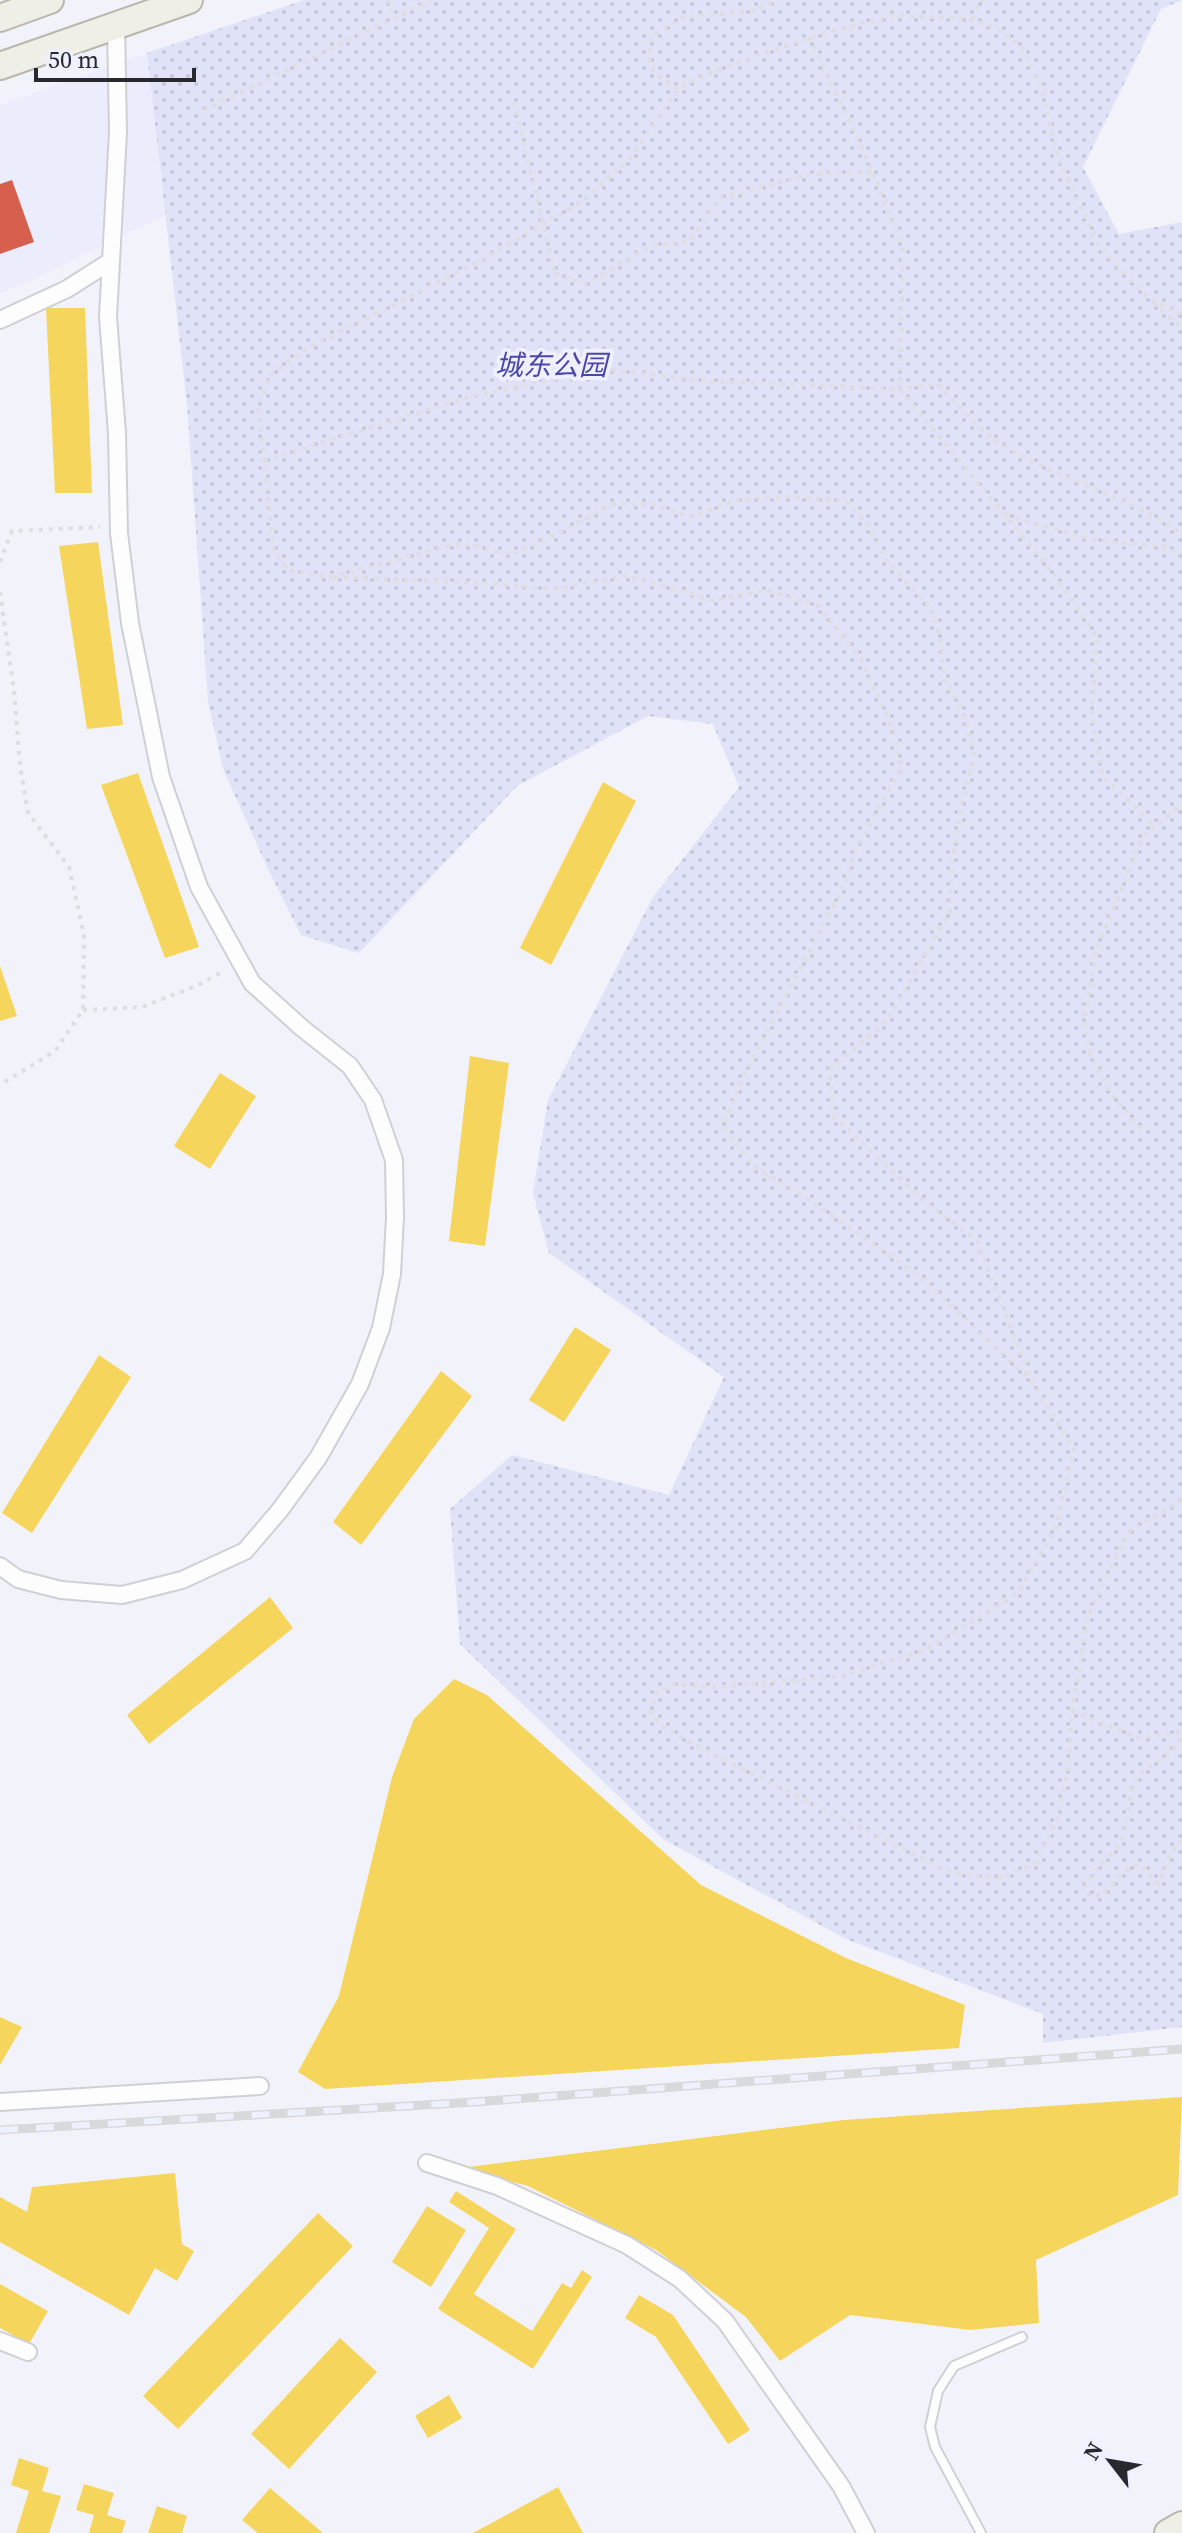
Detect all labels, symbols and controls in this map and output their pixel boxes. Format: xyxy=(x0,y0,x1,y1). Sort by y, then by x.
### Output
scale bar xyxy=(36,32,194,82)
text: 50 m xyxy=(48,43,99,76)
park label: 城东公园 xyxy=(495,346,611,384)
north arrow xyxy=(1070,2421,1150,2501)
text: N xyxy=(1076,2436,1110,2465)

